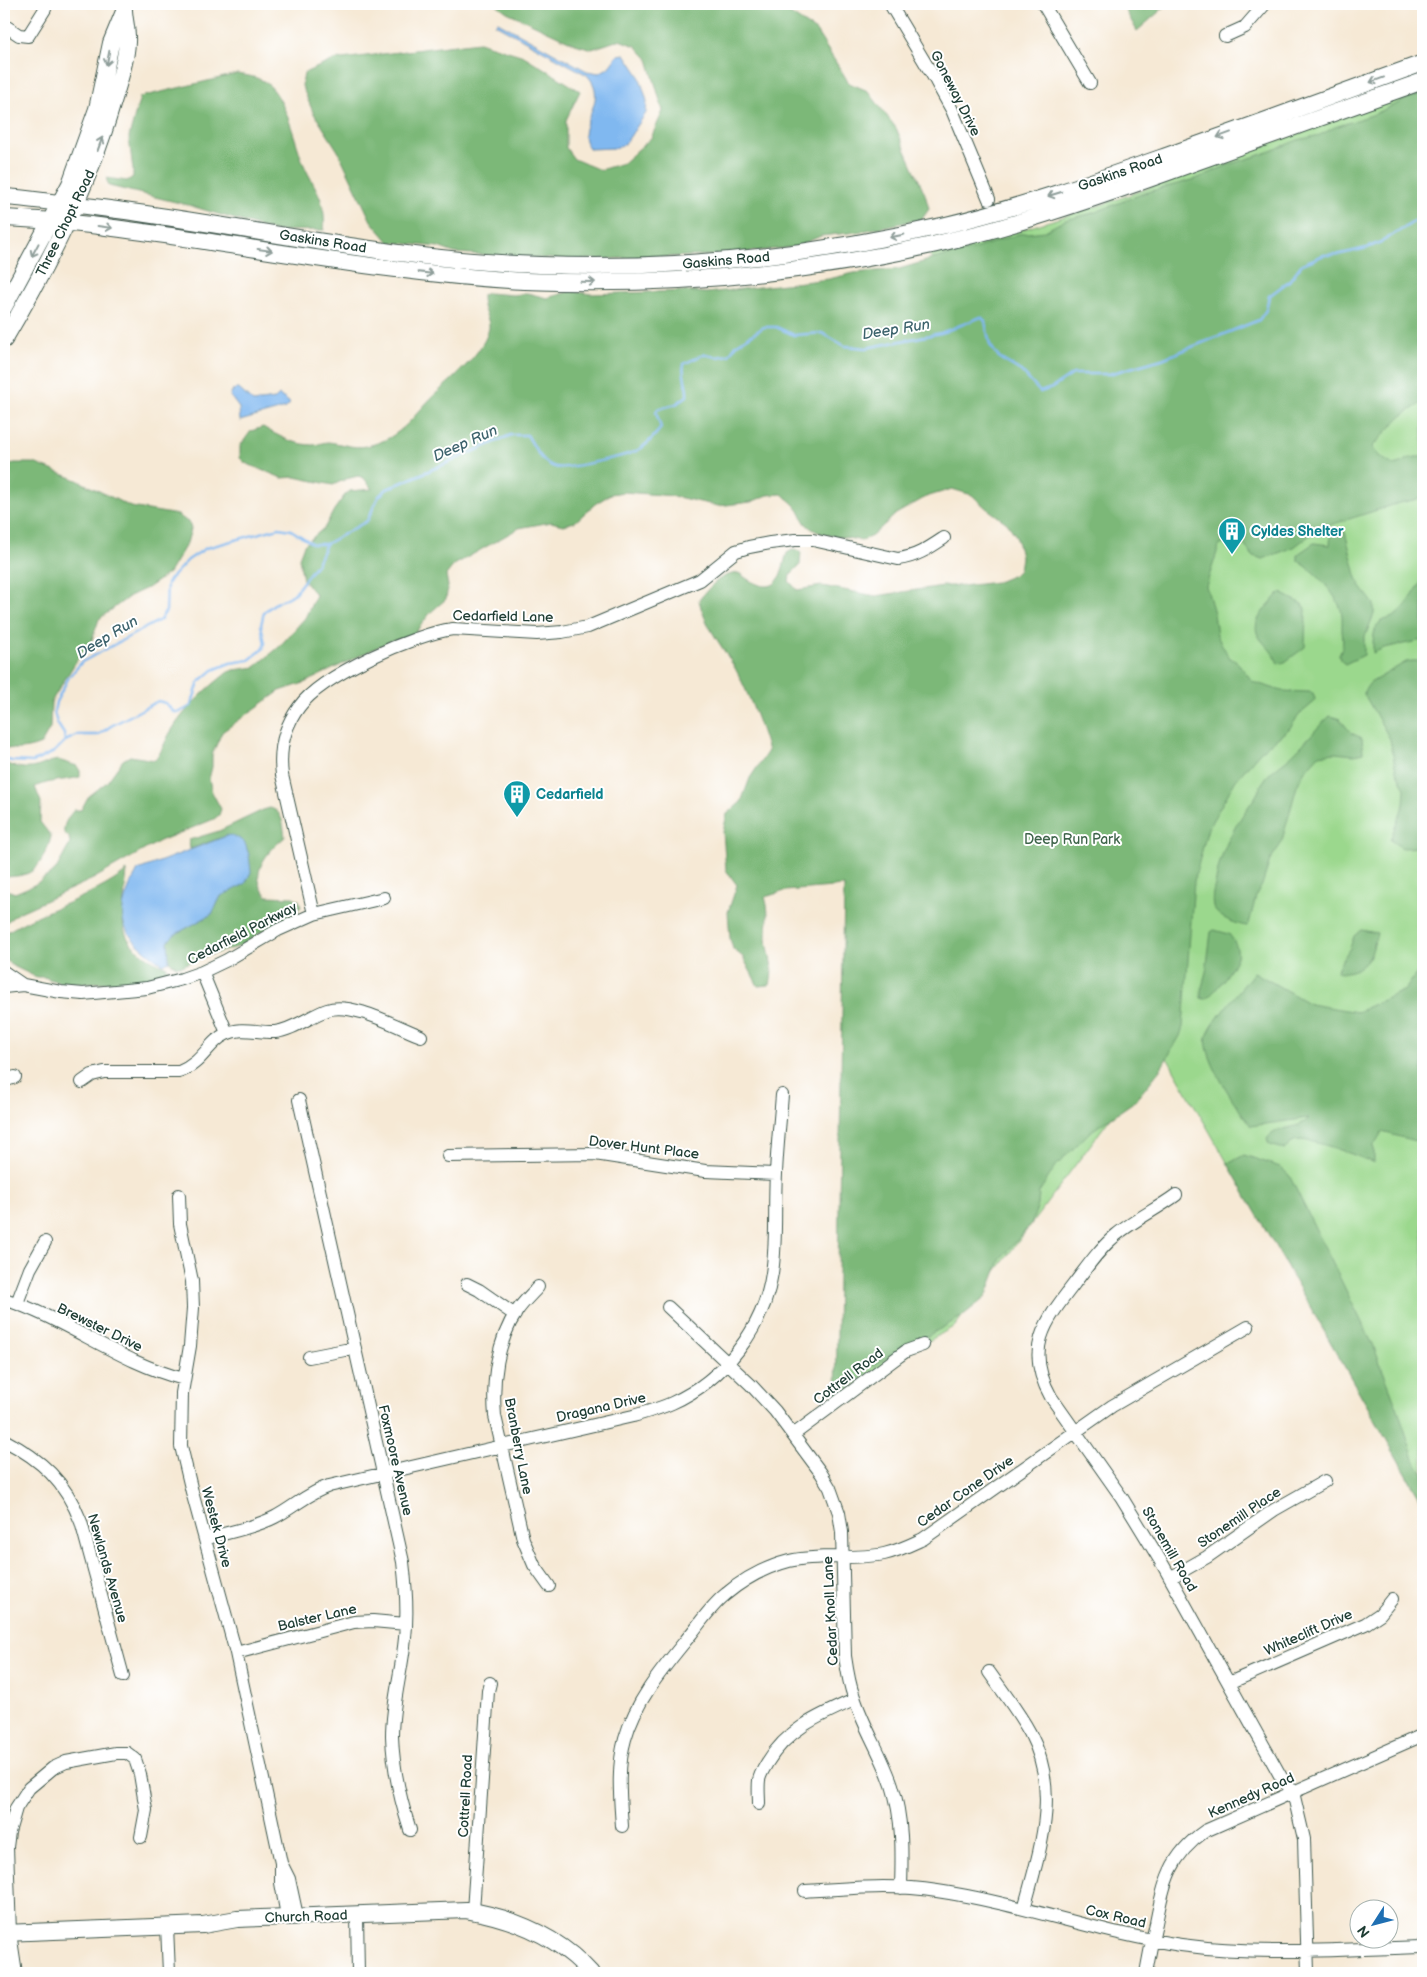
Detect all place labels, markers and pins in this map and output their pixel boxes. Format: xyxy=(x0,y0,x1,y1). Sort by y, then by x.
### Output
building icon: Cyldes Shelter xyxy=(1217,516,1247,555)
place label: Cyldes Shelter xyxy=(1251,523,1344,540)
building icon: Cedarfield xyxy=(502,779,532,818)
place label: Cedarfield xyxy=(536,786,604,803)

